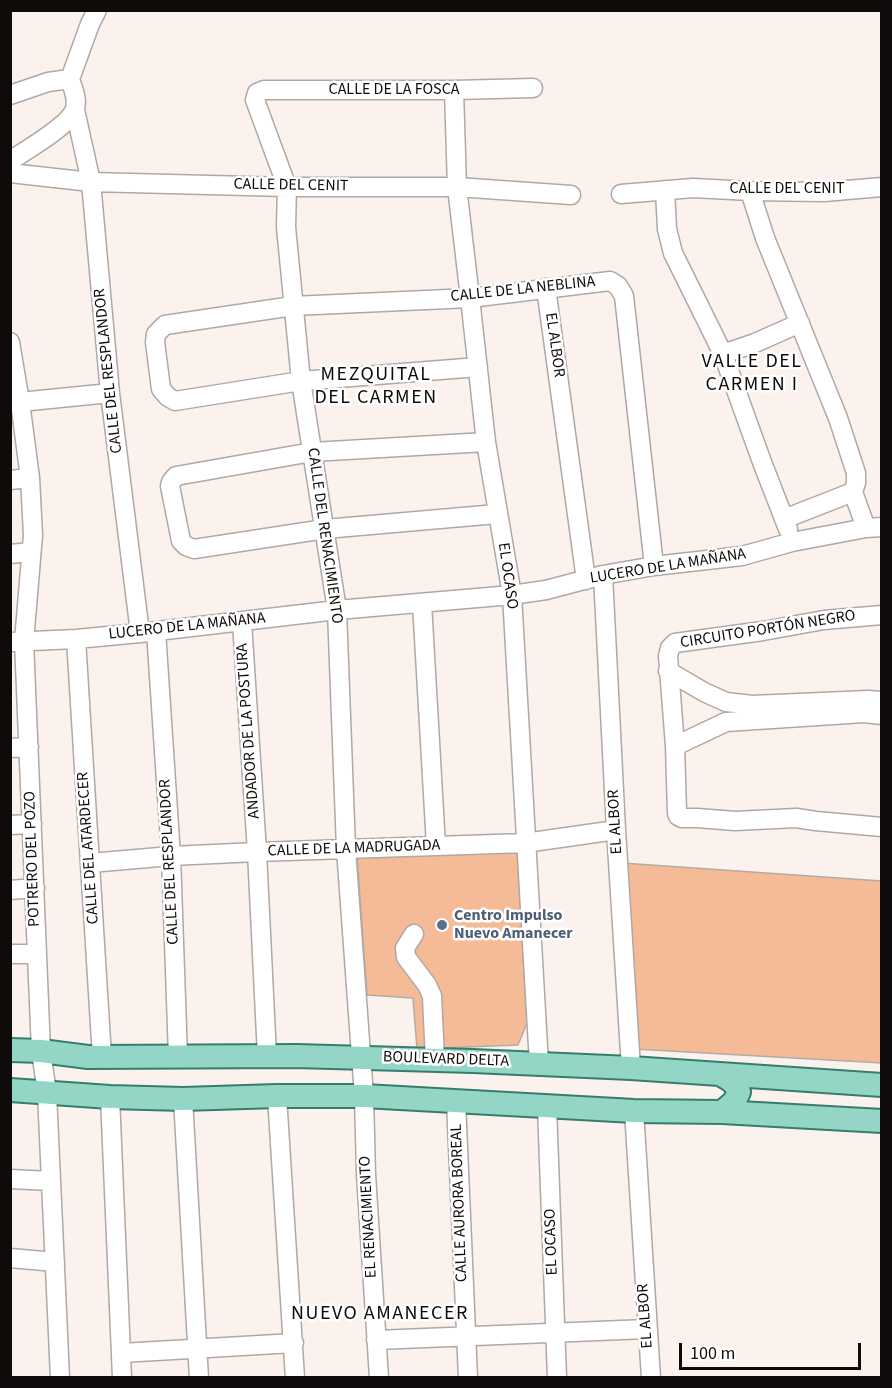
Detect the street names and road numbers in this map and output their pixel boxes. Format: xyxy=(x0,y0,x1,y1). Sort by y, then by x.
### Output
street label: CALLE DE LA FOSCA xyxy=(329,80,459,100)
street label: CALLE DEL CENIT xyxy=(233,175,349,197)
street label: CALLE DEL CENIT xyxy=(730,179,844,199)
street label: CALLE DE LA NEBLINA xyxy=(450,273,596,307)
street label: CALLE DEL RESPLANDOR xyxy=(91,288,127,454)
street label: EL ALBOR xyxy=(540,311,568,379)
street label: CALLE DEL RENACIMIENTO xyxy=(302,447,346,625)
street label: EL OCASO xyxy=(493,541,521,611)
street label: LUCERO DE LA MAÑANA xyxy=(589,545,747,589)
street label: CIRCUITO PORTÓN NEGRO xyxy=(679,607,857,653)
street label: LUCERO DE LA MAÑANA xyxy=(108,609,266,645)
street label: ANDADOR DE LA POSTURA xyxy=(233,643,265,819)
street label: CALLE DEL ATARDECER xyxy=(74,771,104,925)
street label: CALLE DEL RESPLANDOR xyxy=(156,779,184,945)
street label: EL ALBOR xyxy=(605,789,627,855)
street label: POTRERO DEL POZO xyxy=(21,791,45,927)
street label: CALLE DE LA MADRUGADA xyxy=(267,836,441,862)
street label: BOULEVARD DELTA xyxy=(383,1048,509,1072)
street label: CALLE AURORA BOREAL xyxy=(448,1123,472,1283)
street label: EL RENACIMIENTO xyxy=(356,1155,382,1279)
street label: EL OCASO xyxy=(541,1208,563,1276)
street label: EL ALBOR xyxy=(634,1283,658,1349)

